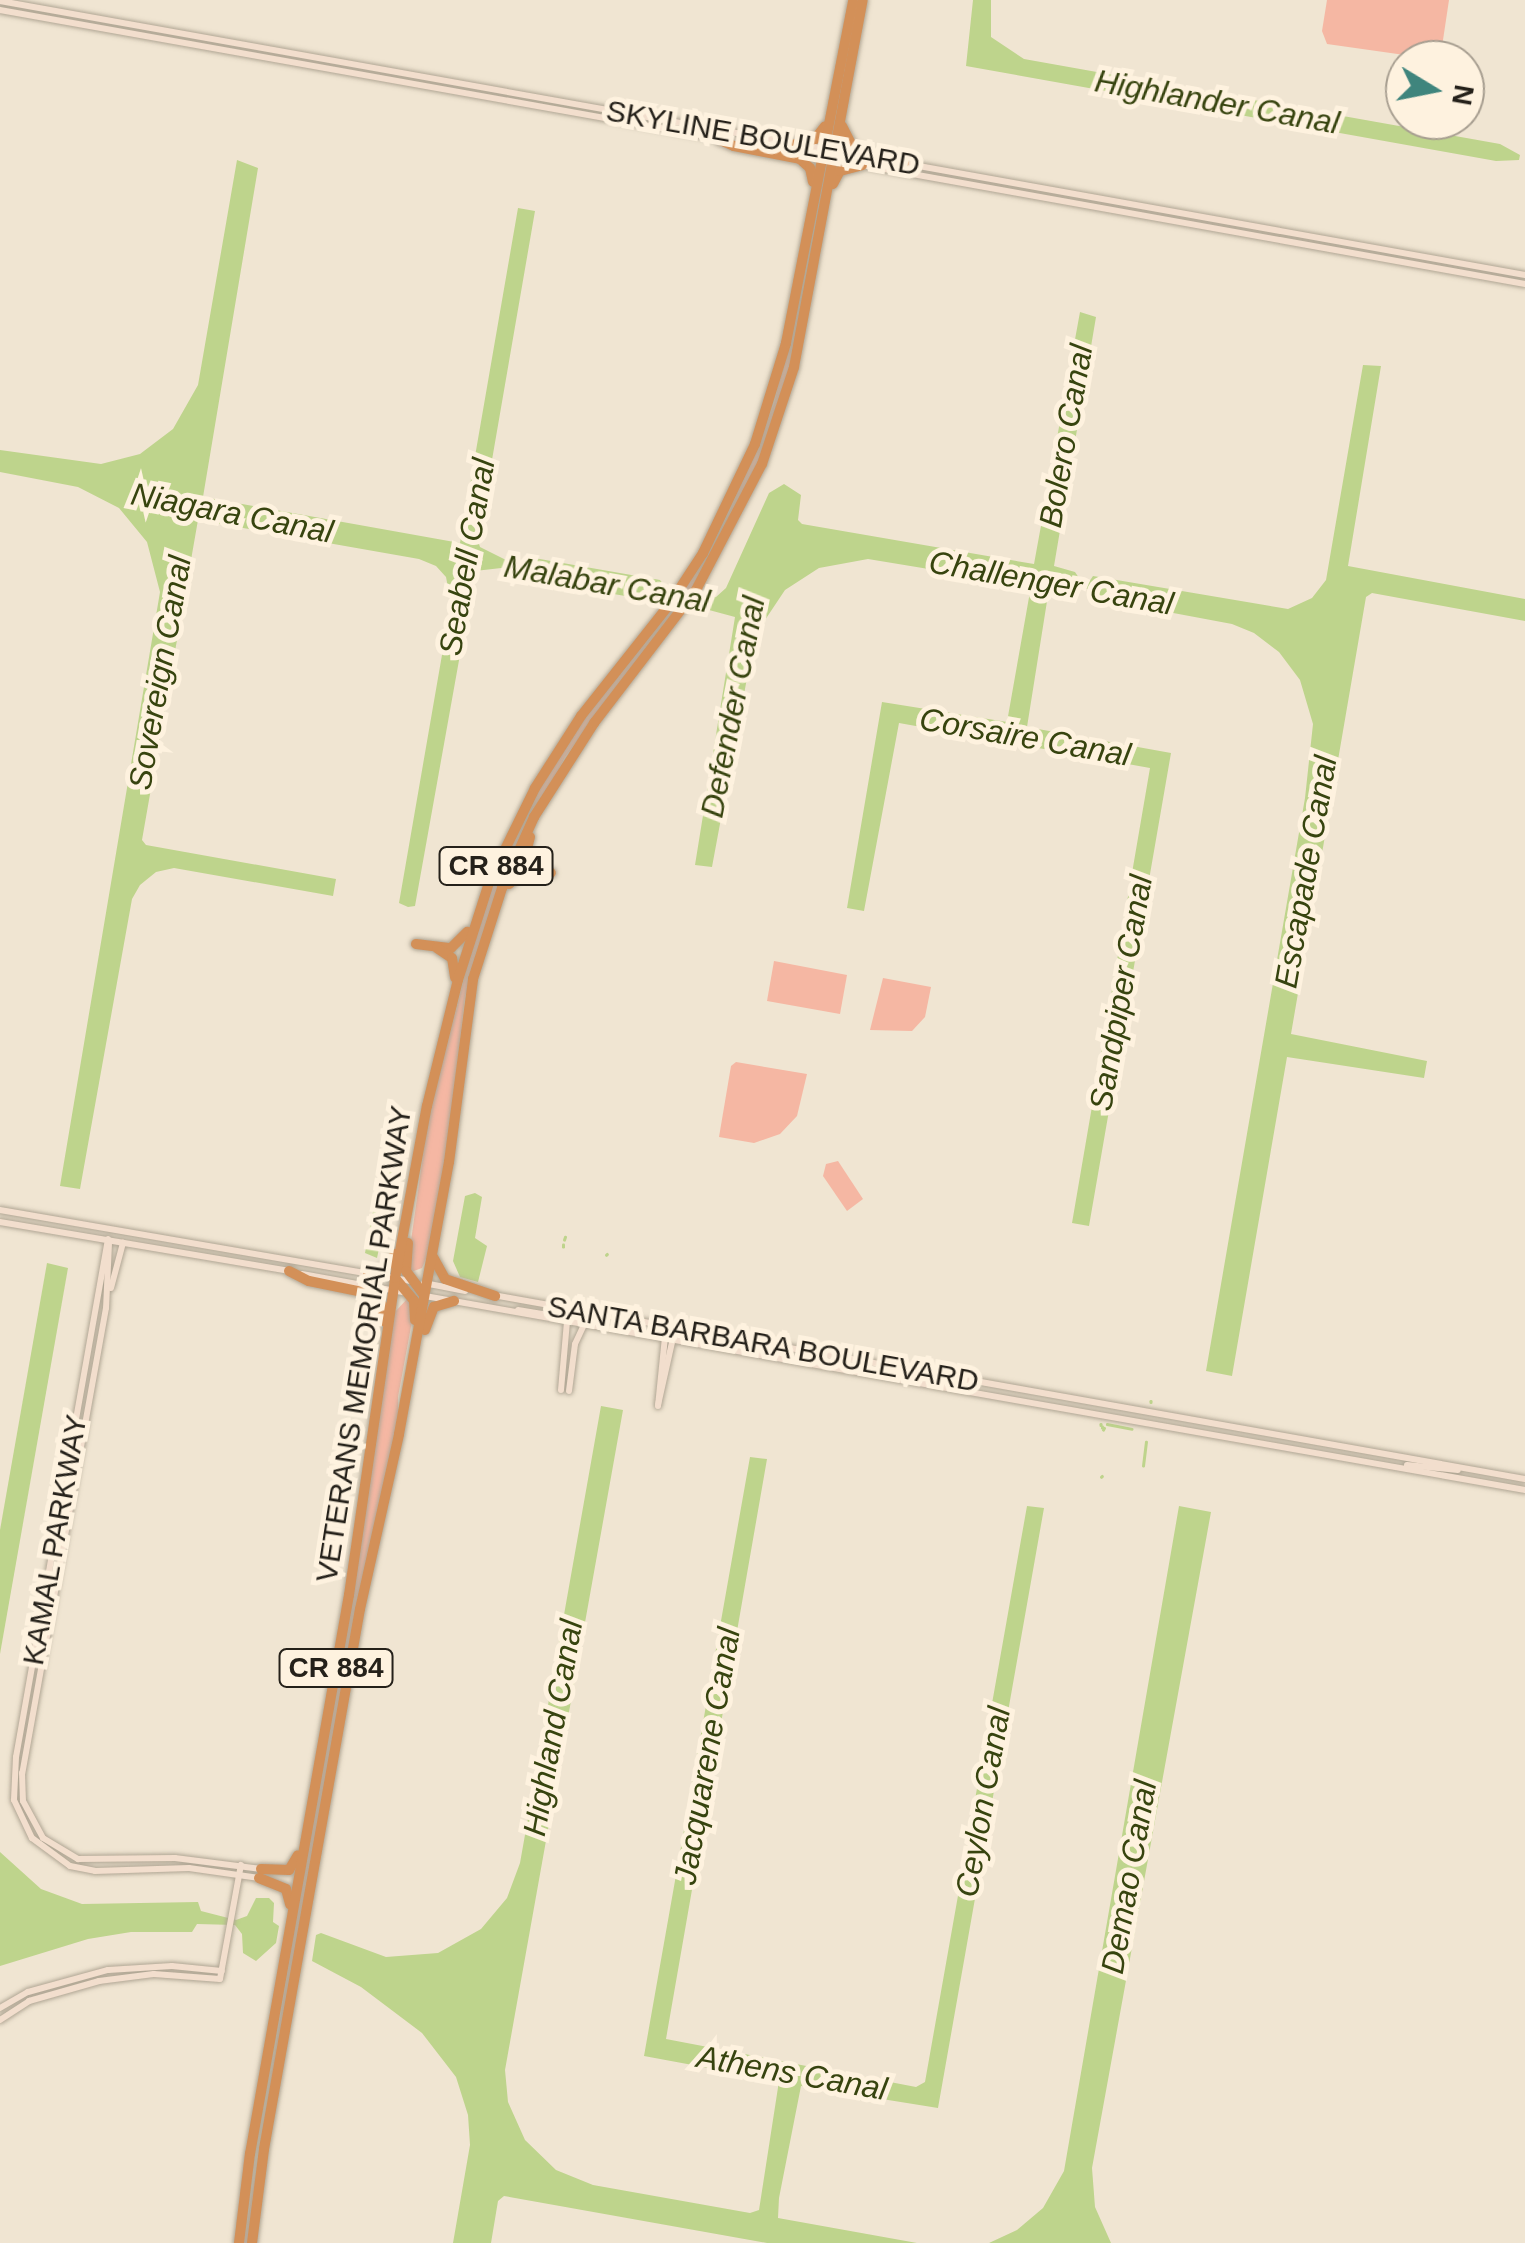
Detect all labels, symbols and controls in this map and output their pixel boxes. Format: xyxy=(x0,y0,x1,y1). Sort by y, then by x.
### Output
north arrow xyxy=(1385,40,1485,140)
water label: Highlander Canal xyxy=(1092,62,1342,142)
text: N xyxy=(1446,82,1480,108)
street label: SKYLINE BOULEVARD xyxy=(603,93,923,183)
water label: Bolero Canal xyxy=(1031,342,1101,530)
water label: Seabell Canal xyxy=(431,456,503,658)
water label: Niagara Canal xyxy=(128,475,336,551)
water label: Challenger Canal xyxy=(926,543,1176,623)
water label: Malabar Canal xyxy=(501,547,713,621)
water label: Sovereign Canal xyxy=(121,553,199,793)
water label: Defender Canal xyxy=(693,593,773,821)
water label: Corsaire Canal xyxy=(917,700,1133,774)
water label: Escapade Canal xyxy=(1267,753,1345,991)
road number: CR 884 xyxy=(438,843,554,889)
water label: Sandpiper Canal xyxy=(1081,872,1161,1114)
street label: VETERANS MEMORIAL PARKWAY xyxy=(308,1103,420,1585)
street label: SANTA BARBARA BOULEVARD xyxy=(543,1288,983,1400)
street label: KAMAL PARKWAY xyxy=(15,1412,95,1668)
water label: Highland Canal xyxy=(515,1617,591,1839)
water label: Jacquarene Canal xyxy=(666,1625,748,1887)
road number: CR 884 xyxy=(278,1645,394,1691)
water label: Ceylon Canal xyxy=(947,1704,1019,1900)
water label: Demao Canal xyxy=(1093,1777,1165,1977)
water label: Athens Canal xyxy=(694,2037,890,2109)

